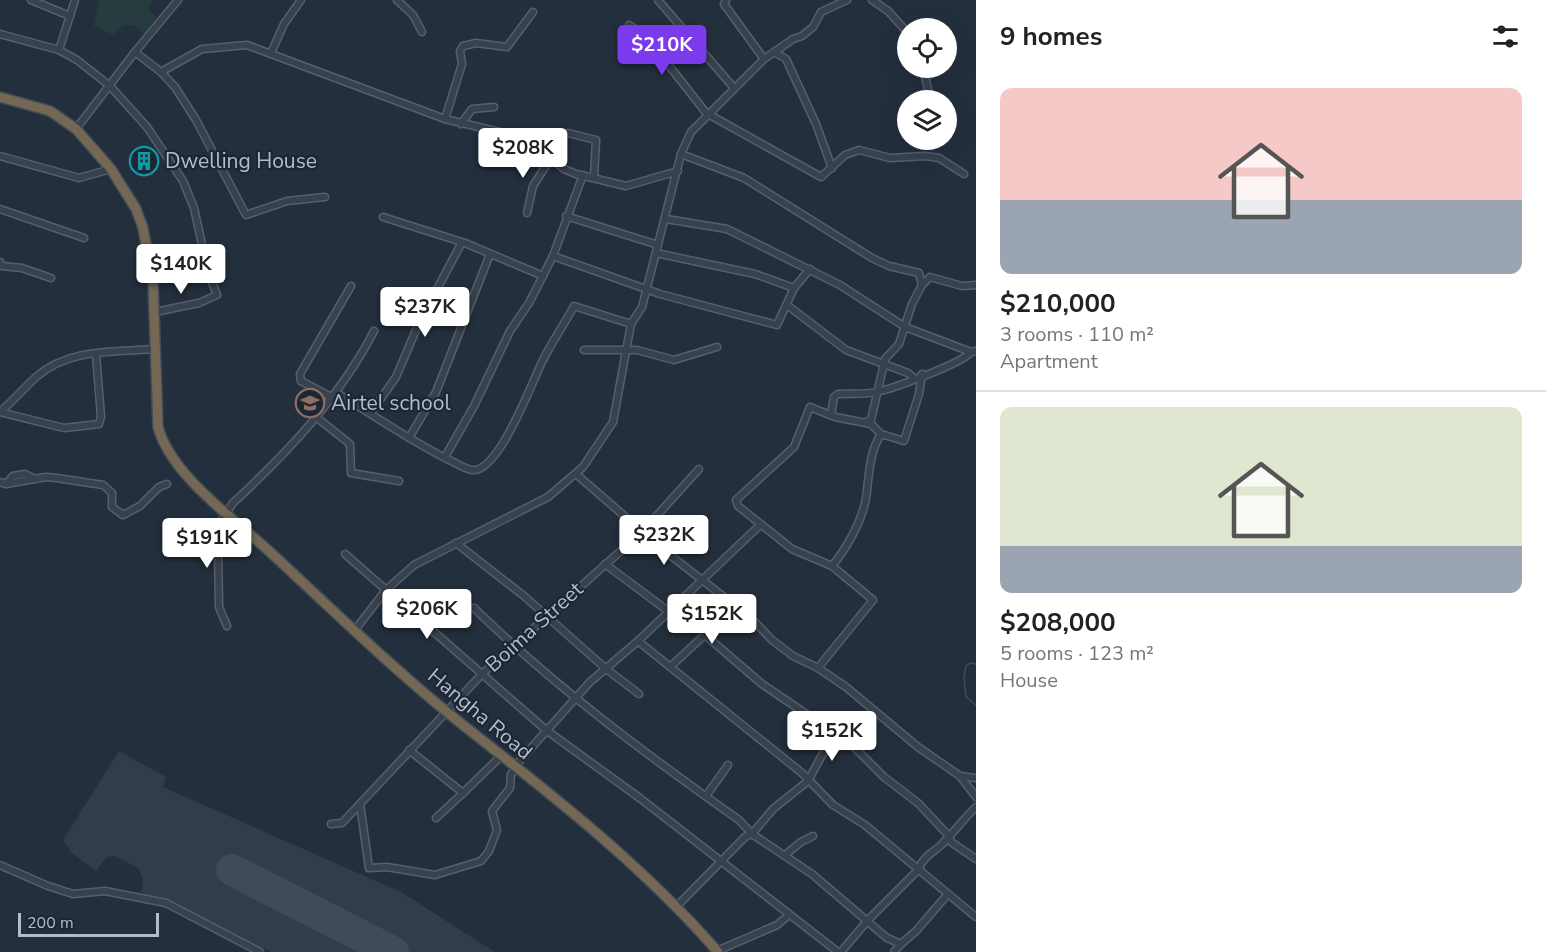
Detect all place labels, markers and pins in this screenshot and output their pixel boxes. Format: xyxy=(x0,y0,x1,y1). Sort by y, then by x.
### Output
pin: $210K xyxy=(620,25,704,76)
pin: $208K xyxy=(481,128,565,179)
building icon: Dwelling House xyxy=(128,145,160,177)
place label: Dwelling House xyxy=(165,147,317,175)
pin: $140K xyxy=(139,244,223,295)
pin: $237K xyxy=(383,287,467,338)
school or university icon: Airtel school xyxy=(294,387,326,419)
place label: Airtel school xyxy=(331,389,451,417)
pin: $232K xyxy=(622,515,706,566)
pin: $191K xyxy=(165,518,249,569)
pin: $206K xyxy=(385,589,469,640)
pin: $152K xyxy=(670,594,754,645)
pin: $152K xyxy=(790,711,874,762)

